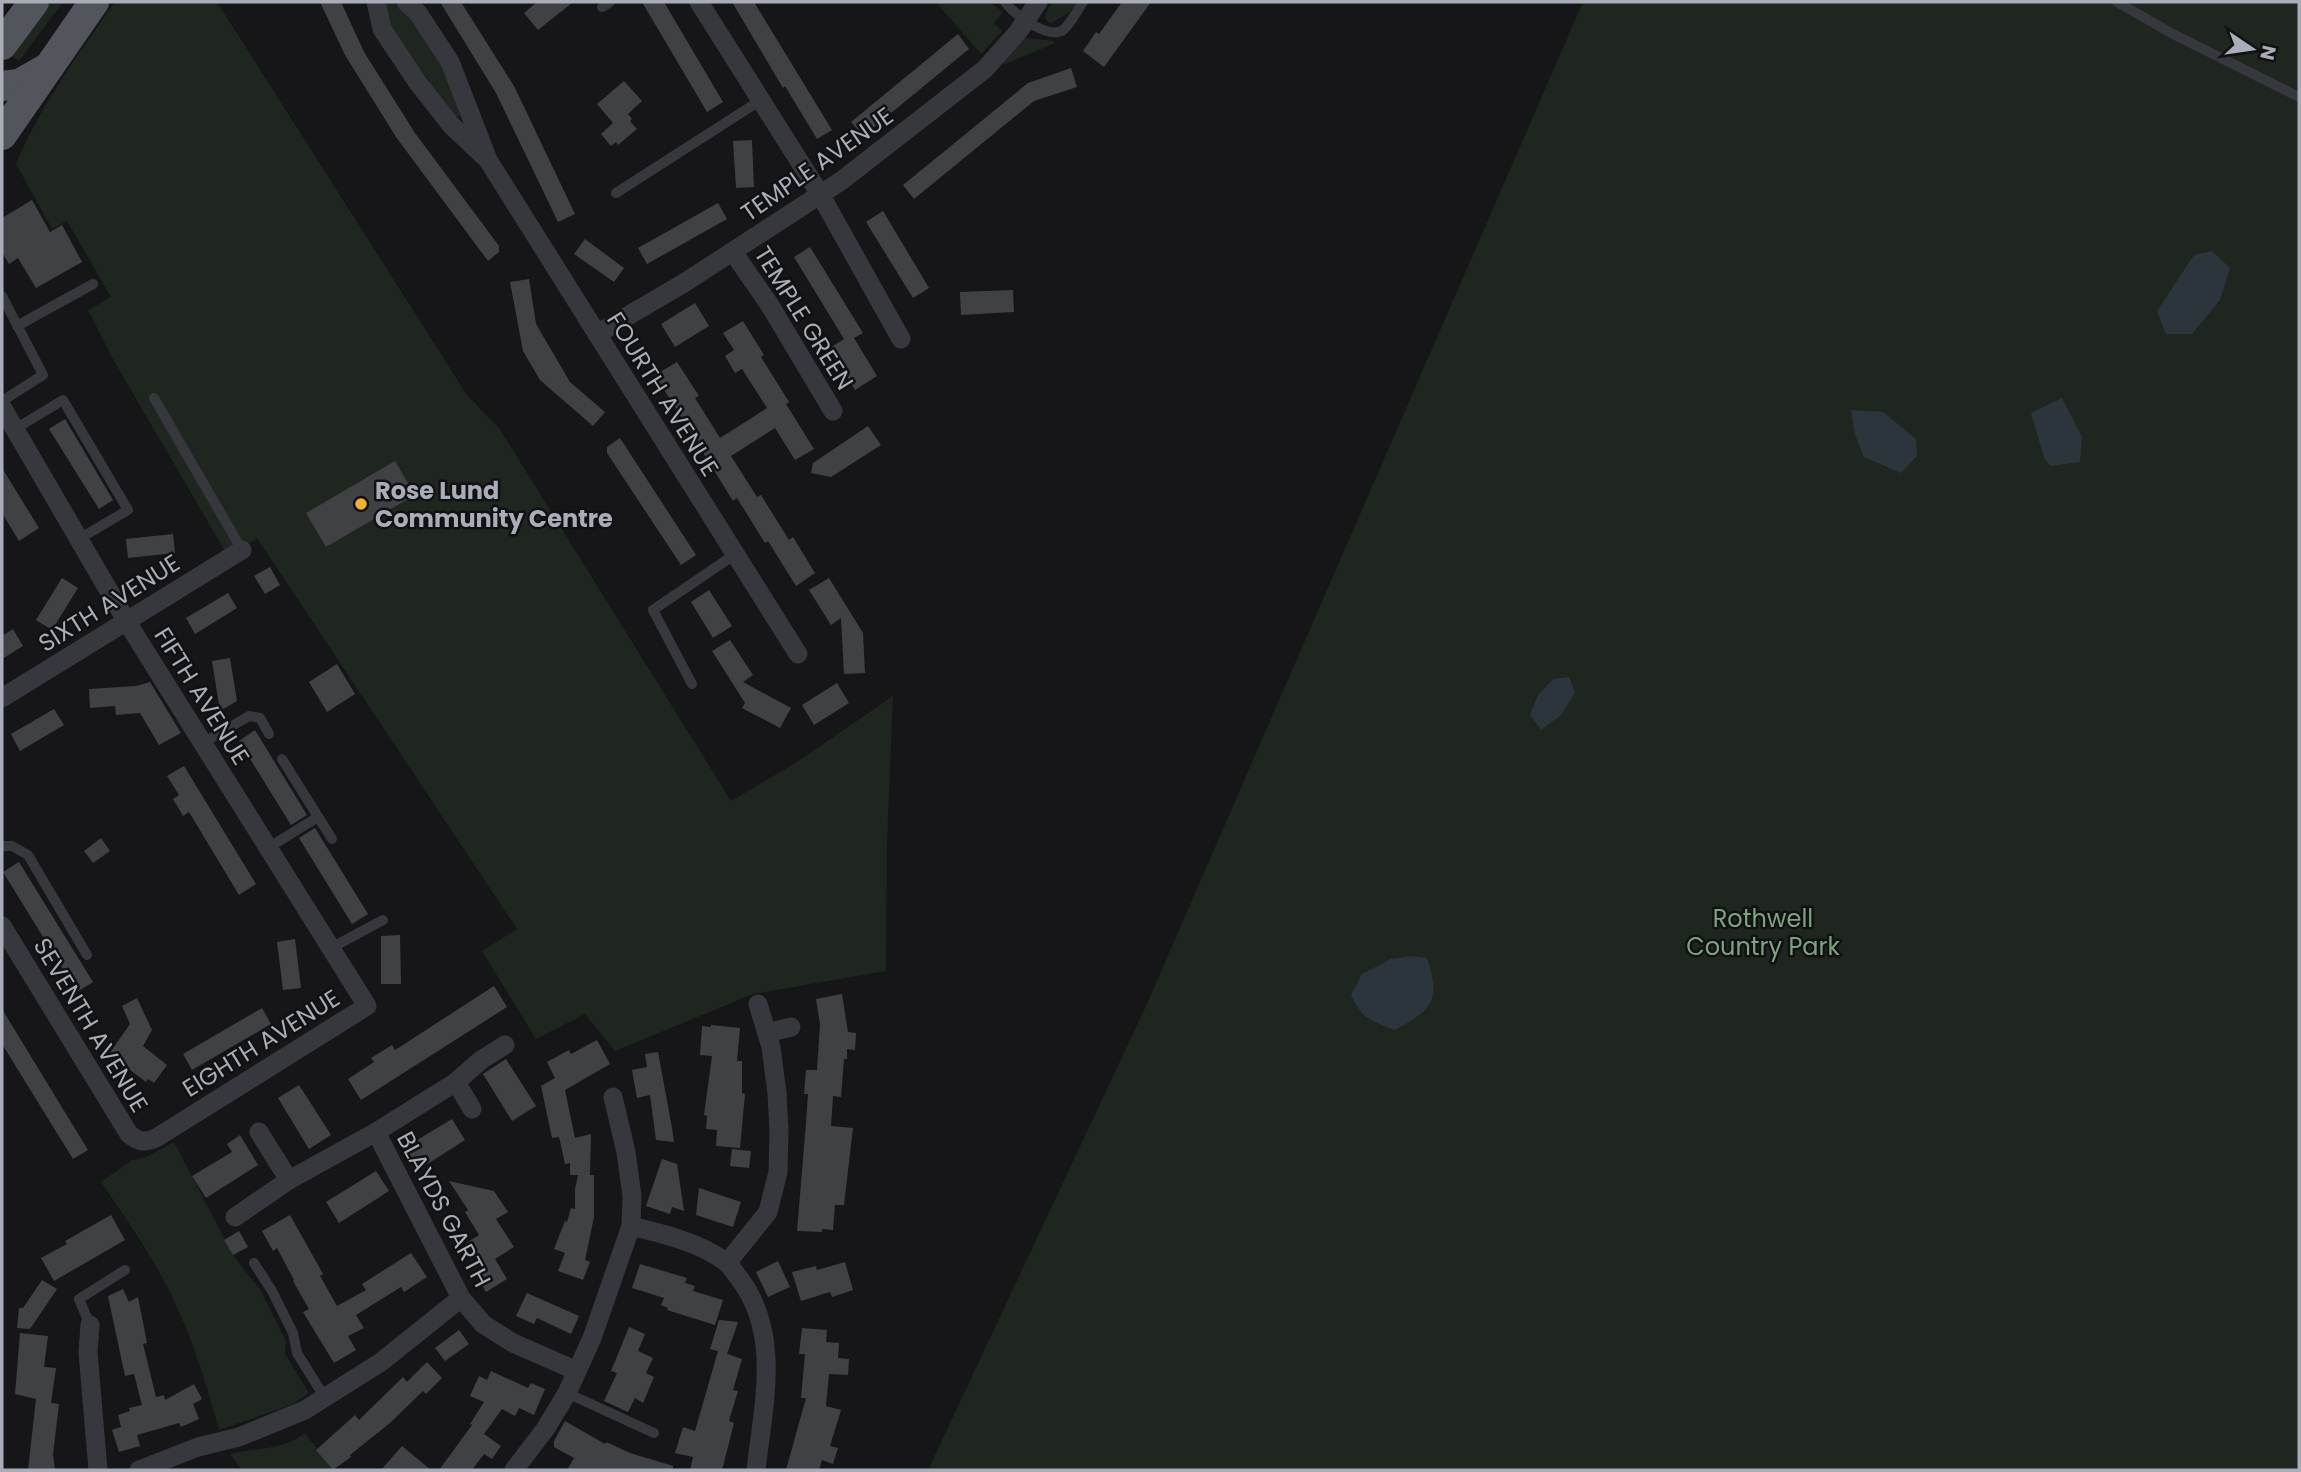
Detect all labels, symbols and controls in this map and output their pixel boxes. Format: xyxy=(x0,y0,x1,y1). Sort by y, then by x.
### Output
north arrow xyxy=(2217,14,2287,84)
text: N xyxy=(2253,43,2283,63)
street label: TEMPLE AVENUE xyxy=(734,99,900,229)
street label: TEMPLE GREEN xyxy=(747,240,861,396)
street label: FOURTH AVENUE xyxy=(599,306,727,482)
place label: Rose Lund Community Centre xyxy=(375,474,613,535)
marker: Rose Lund Community Centre xyxy=(353,496,369,512)
street label: SIXTH AVENUE xyxy=(32,546,186,660)
street label: FIFTH AVENUE xyxy=(147,621,257,771)
park label: Rothwell Country Park xyxy=(1686,902,1840,963)
street label: SEVENTH AVENUE xyxy=(26,932,156,1118)
street label: EIGHTH AVENUE xyxy=(176,981,346,1105)
street label: BLAYDS GARTH xyxy=(389,1125,499,1293)

